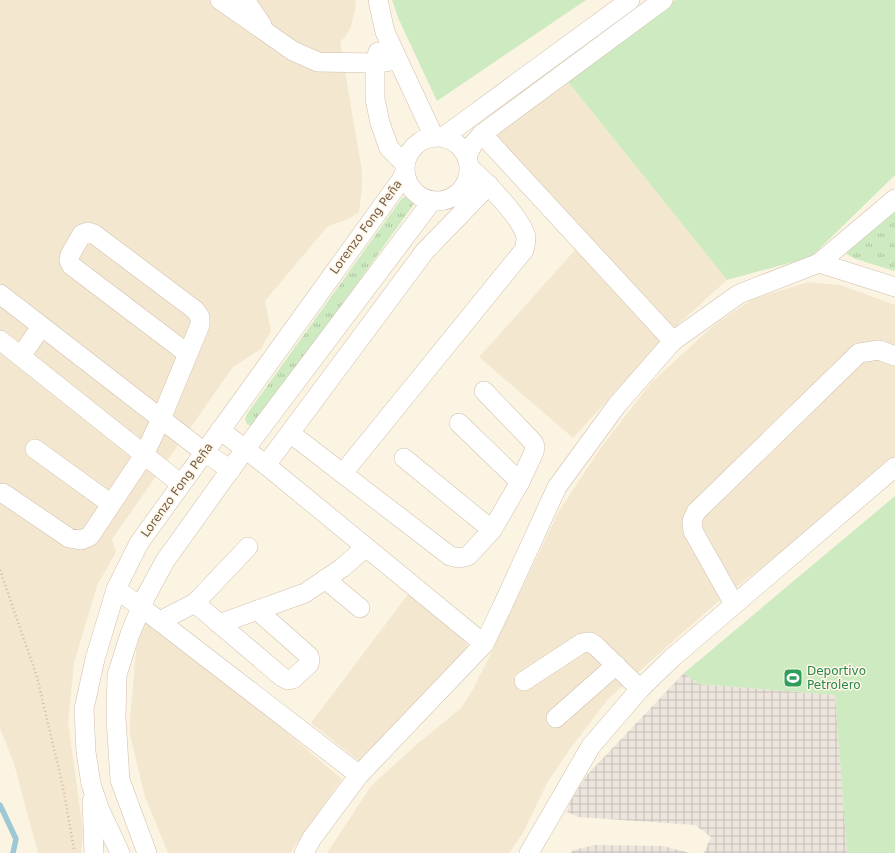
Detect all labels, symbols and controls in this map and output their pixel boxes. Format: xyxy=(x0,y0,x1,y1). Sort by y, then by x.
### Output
street label: Lorenzo Fong Peña xyxy=(327,177,405,277)
street label: Lorenzo Fong Peña xyxy=(138,440,216,540)
place label: Deportivo Petrolero xyxy=(807,664,866,692)
sports icon: Deportivo Petrolero xyxy=(782,667,804,689)

